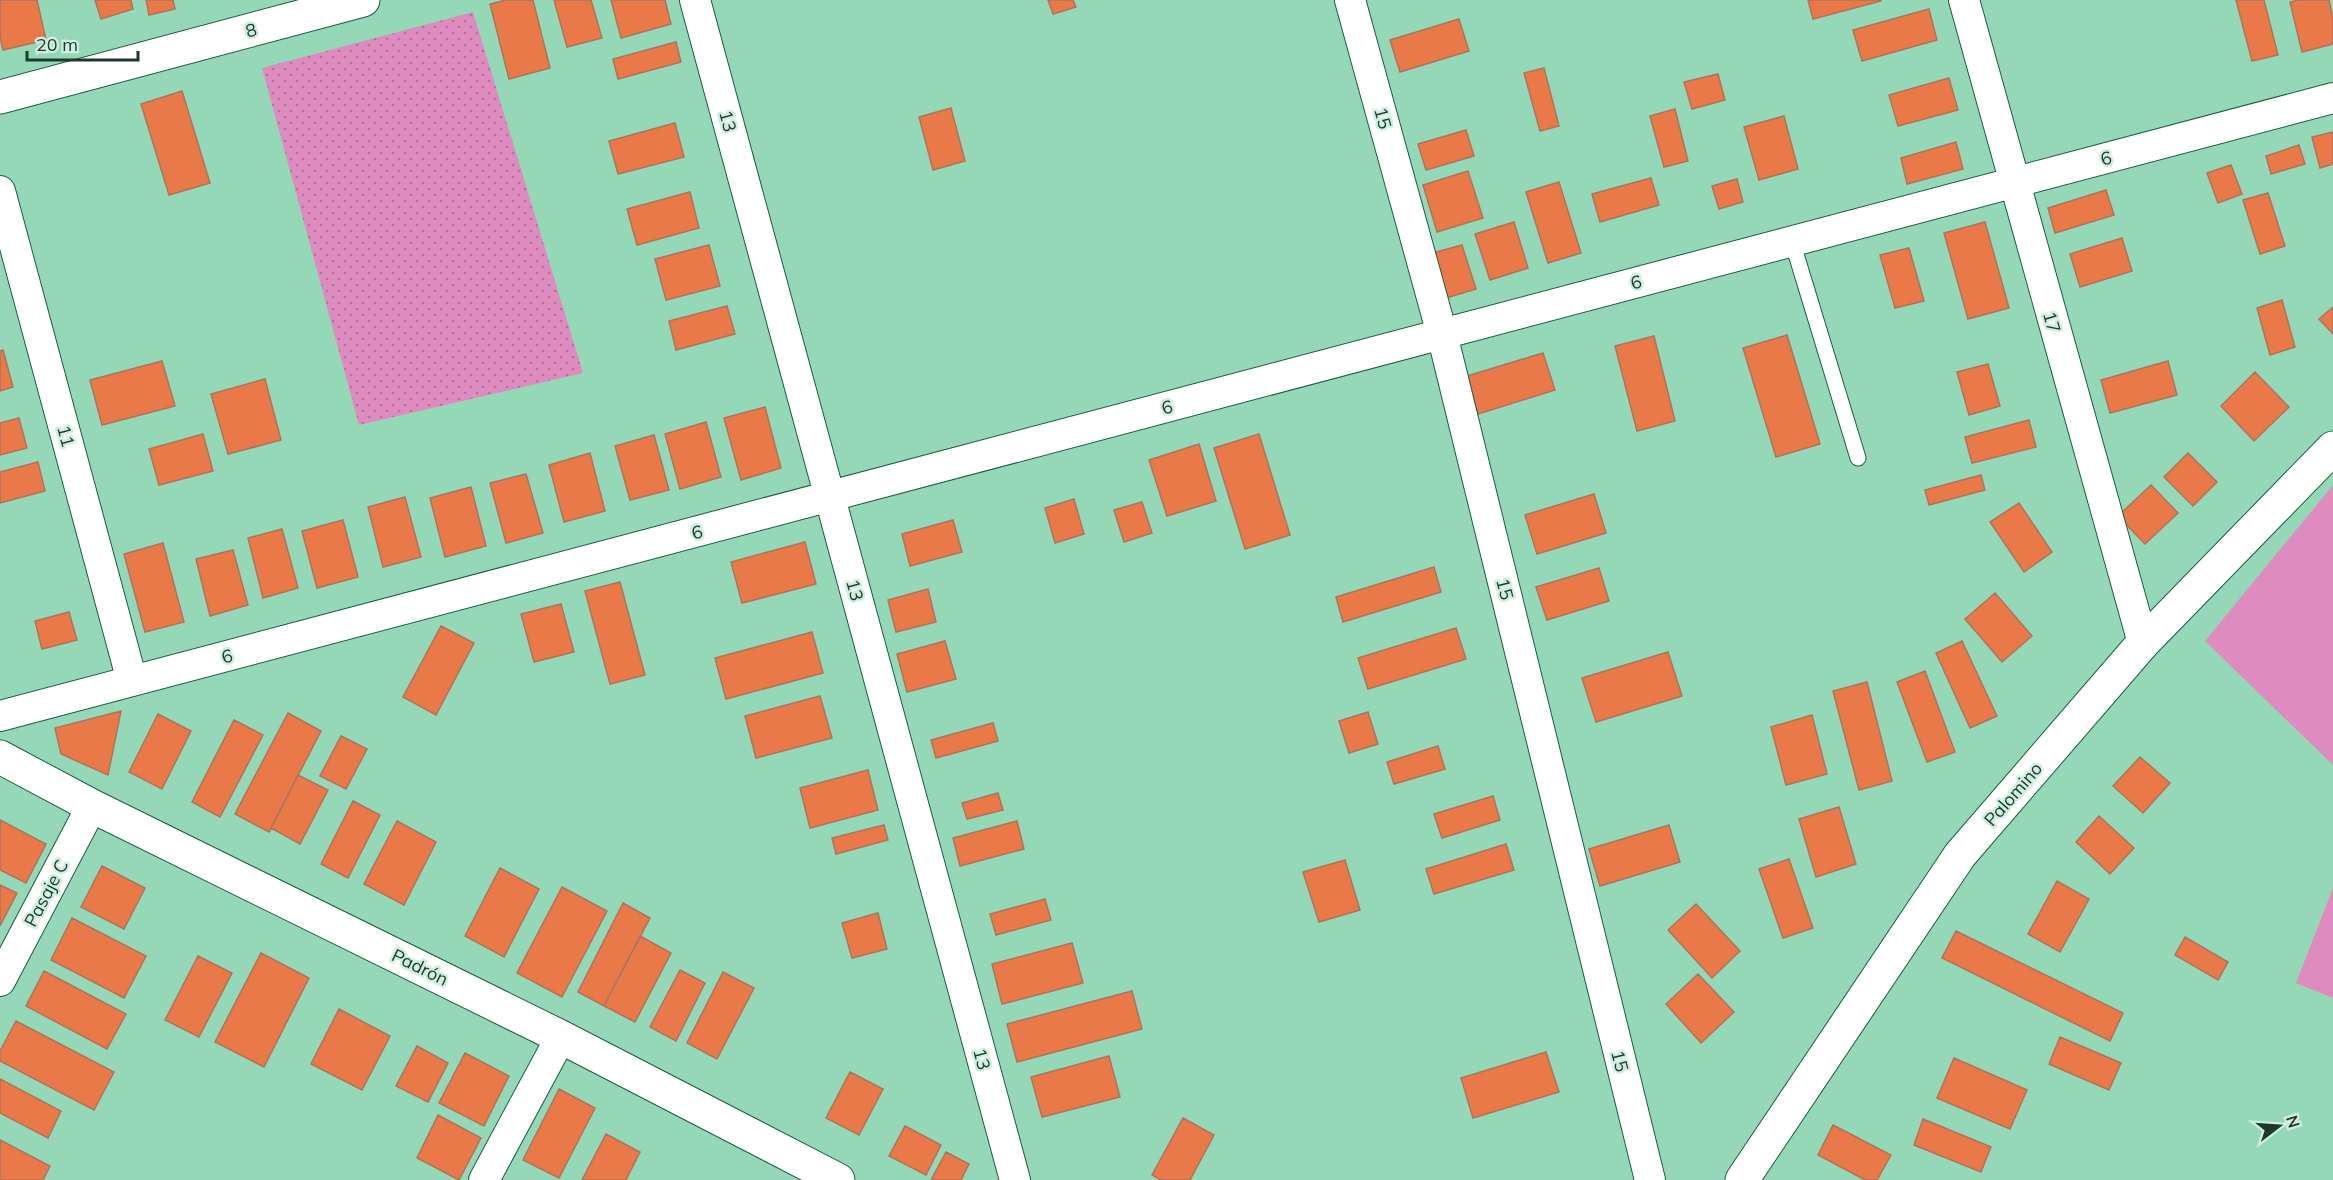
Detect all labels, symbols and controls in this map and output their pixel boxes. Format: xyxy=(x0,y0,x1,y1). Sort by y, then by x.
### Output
street label: 8 xyxy=(243,17,259,43)
scale bar xyxy=(27,24,138,62)
text: 20 m xyxy=(36,33,78,56)
street label: 15 xyxy=(1369,105,1397,132)
street label: 13 xyxy=(714,108,742,134)
street label: 6 xyxy=(2098,145,2114,171)
street label: 6 xyxy=(1628,269,1644,295)
street label: 17 xyxy=(2038,308,2066,336)
street label: 6 xyxy=(1159,394,1175,420)
street label: 11 xyxy=(52,423,80,449)
street label: 6 xyxy=(689,519,705,545)
street label: 15 xyxy=(1491,576,1519,602)
street label: 13 xyxy=(841,577,869,603)
street label: 6 xyxy=(219,643,235,669)
street label: Palomino xyxy=(1979,757,2047,831)
street label: Pasaje C xyxy=(19,855,73,931)
street label: Padrón xyxy=(388,943,452,991)
street label: 13 xyxy=(968,1046,996,1072)
street label: 15 xyxy=(1606,1048,1634,1074)
north arrow xyxy=(2249,1096,2309,1156)
text: N xyxy=(2282,1113,2305,1130)

